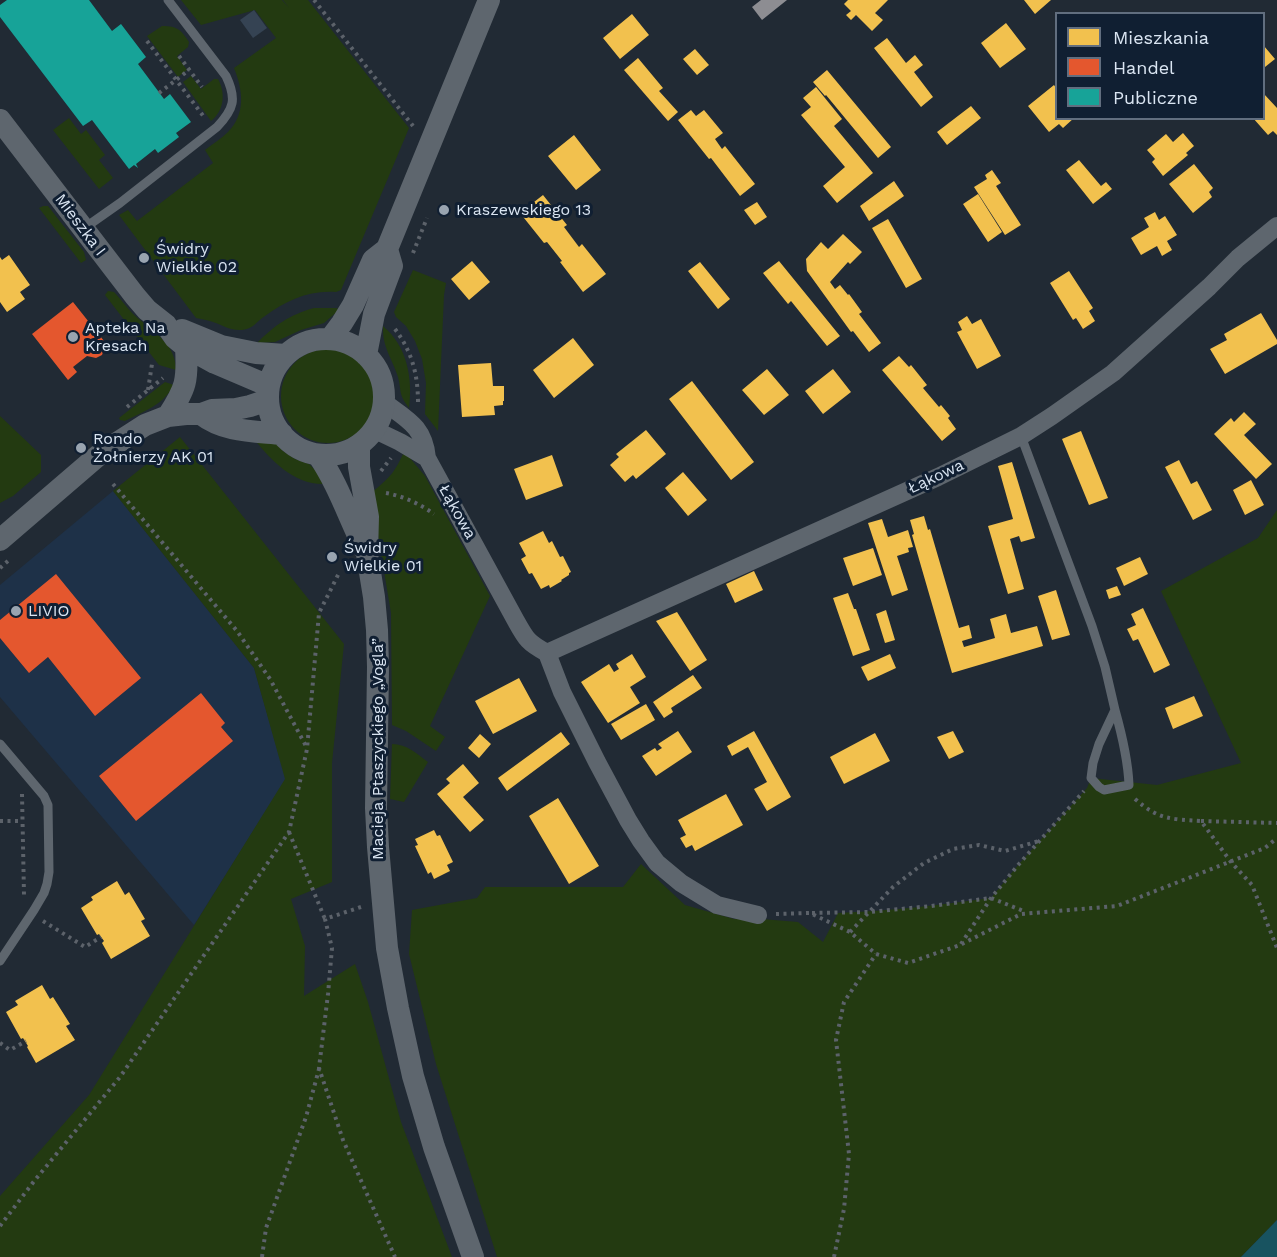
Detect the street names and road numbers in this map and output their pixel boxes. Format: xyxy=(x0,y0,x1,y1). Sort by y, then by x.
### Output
street label: Mieszka I xyxy=(51,190,109,260)
street label: Łąkowa xyxy=(905,456,967,498)
street label: Łąkowa xyxy=(434,481,480,543)
street label: Macieja Ptaszyckiego „Vogla” xyxy=(368,638,388,860)

